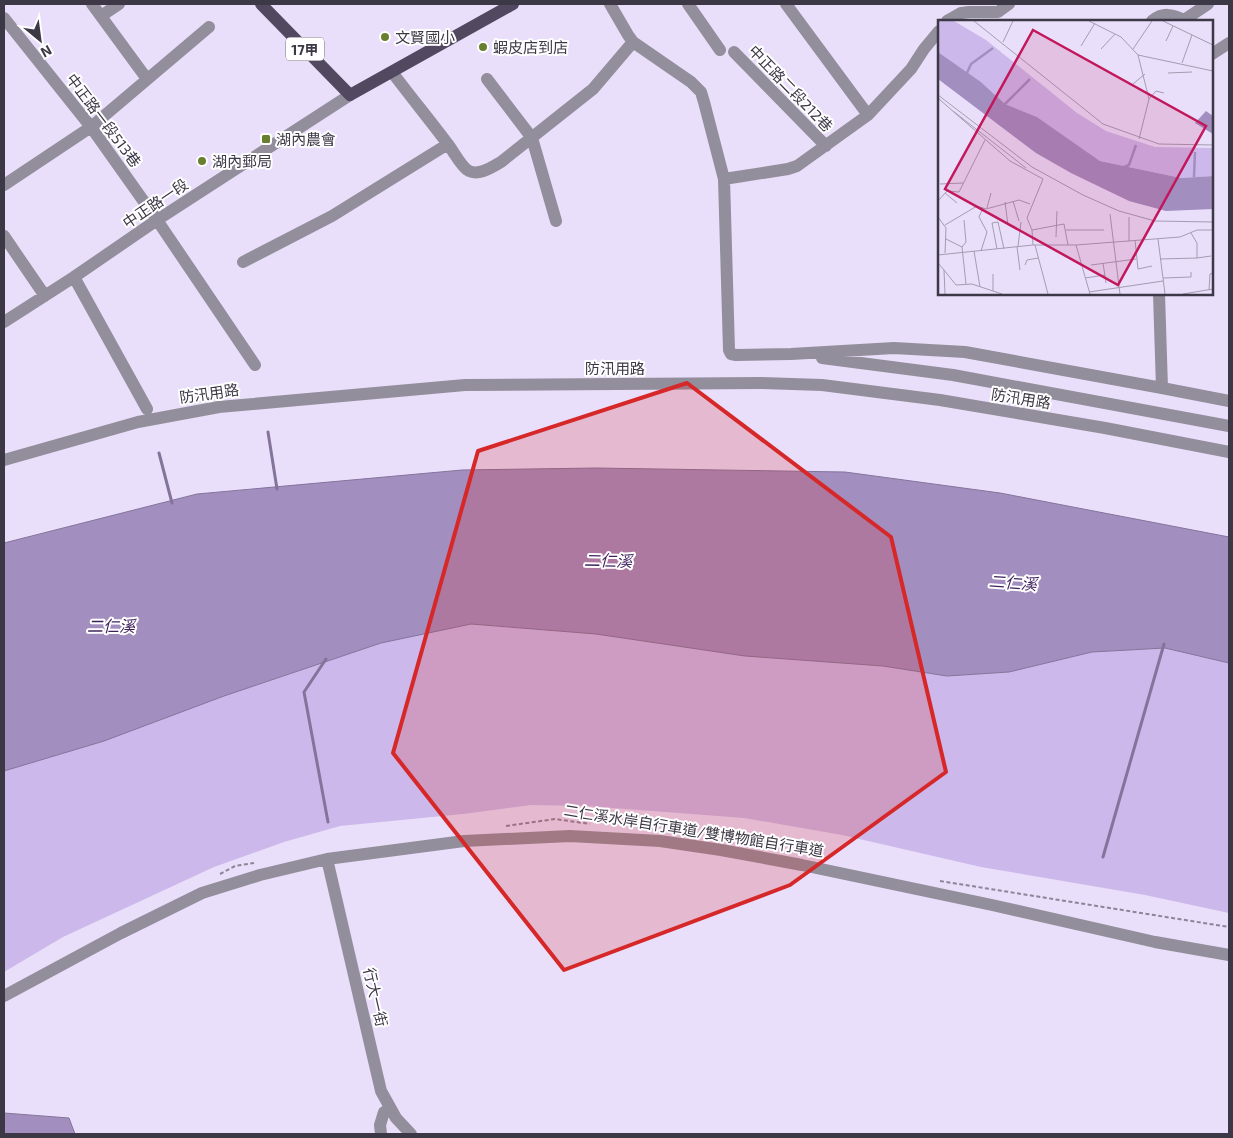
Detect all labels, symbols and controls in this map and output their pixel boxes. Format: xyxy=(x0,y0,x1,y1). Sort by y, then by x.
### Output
north arrow xyxy=(15,15,65,65)
inset map xyxy=(938,20,1213,295)
place label: 文賢國小 xyxy=(395,28,455,46)
marker: 文賢國小 xyxy=(379,31,391,43)
road number: 17甲 xyxy=(286,38,324,61)
place label: 蝦皮店到店 xyxy=(493,38,568,56)
marker: 蝦皮店到店 xyxy=(477,41,489,53)
street label: 中正路二段212巷 xyxy=(745,41,837,135)
text: N xyxy=(38,42,55,62)
street label: 中正路一段513巷 xyxy=(63,70,145,170)
place label: 湖內農會 xyxy=(276,130,336,148)
marker: 湖內農會 xyxy=(260,133,272,145)
place label: 湖內郵局 xyxy=(212,152,272,170)
marker: 湖內郵局 xyxy=(196,155,208,167)
street label: 中正路一段 xyxy=(119,175,191,231)
street label: 防汛用路 xyxy=(585,359,645,377)
street label: 防汛用路 xyxy=(178,380,240,406)
street label: 防汛用路 xyxy=(990,384,1052,412)
water label: 二仁溪 xyxy=(584,550,634,570)
water label: 二仁溪 xyxy=(988,571,1040,593)
water label: 二仁溪 xyxy=(87,616,137,635)
street label: 二仁溪水岸自行車道/雙博物館自行車道 xyxy=(563,801,825,859)
street label: 行大一街 xyxy=(360,966,392,1028)

